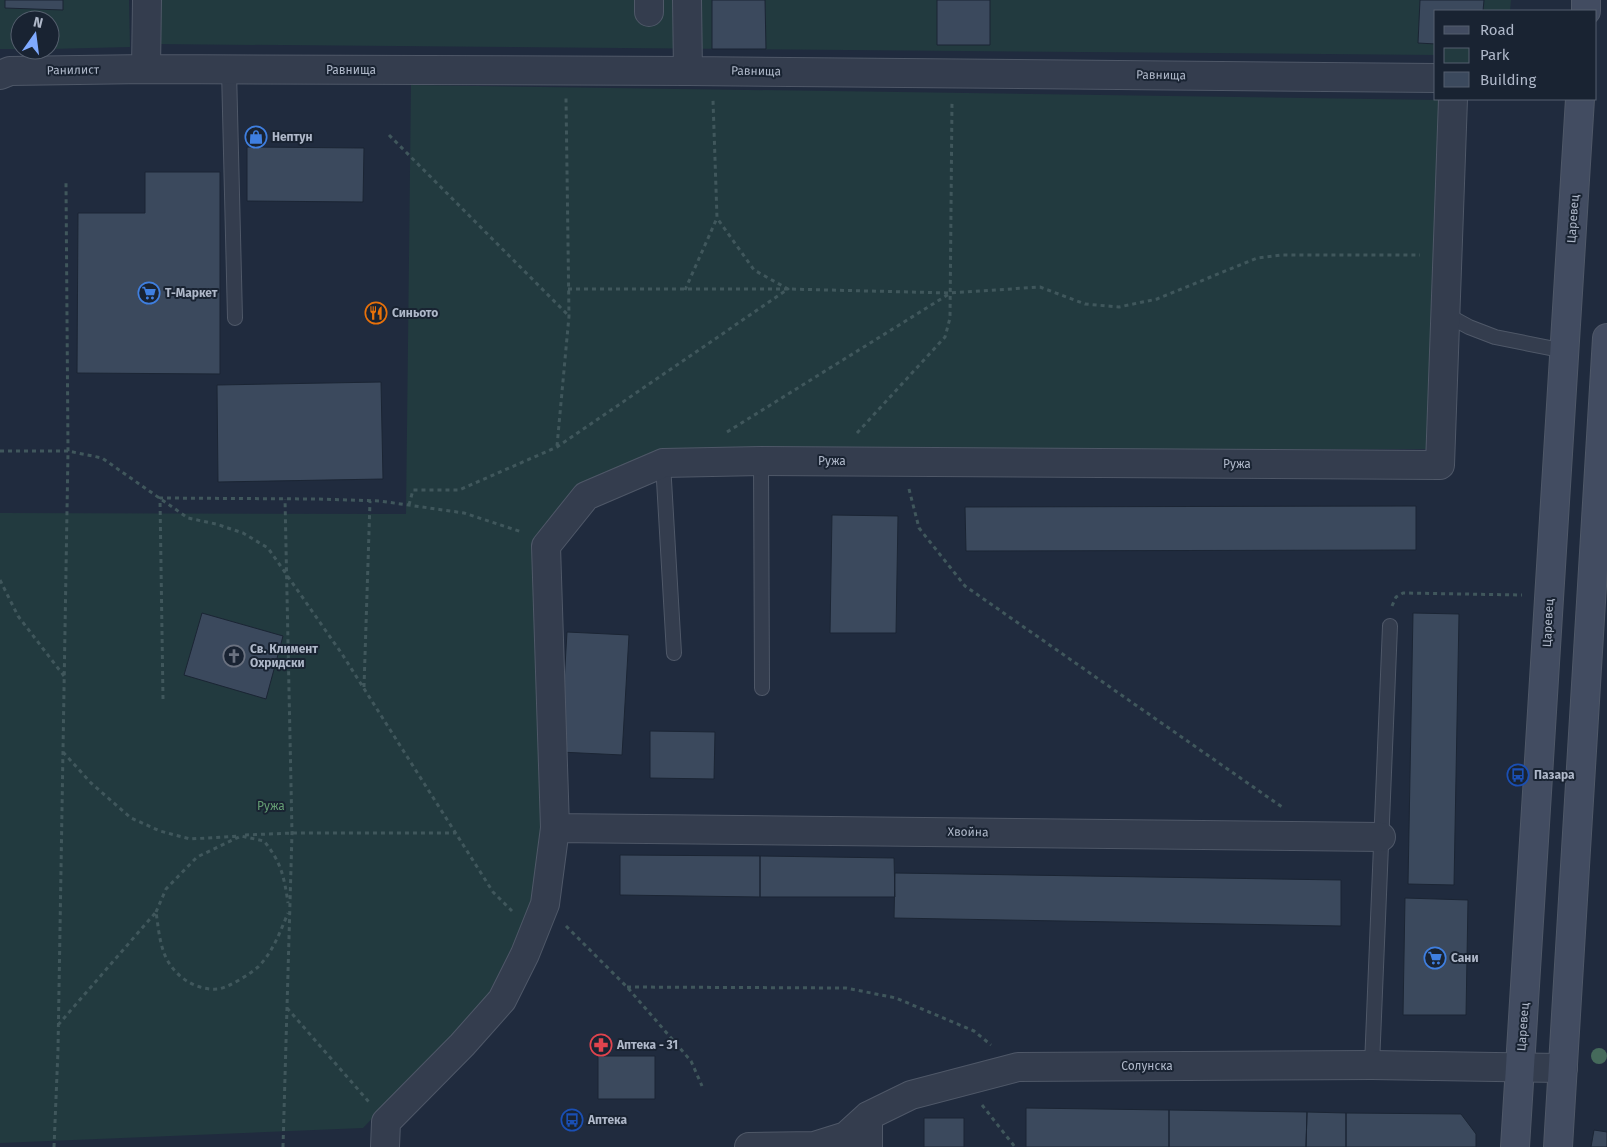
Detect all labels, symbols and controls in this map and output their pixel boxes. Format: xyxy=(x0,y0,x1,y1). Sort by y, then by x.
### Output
north arrow xyxy=(10,10,60,60)
legend xyxy=(1434,10,1597,100)
text: N xyxy=(31,13,45,32)
text: Road xyxy=(1480,21,1515,39)
text: Park xyxy=(1480,46,1510,64)
street label: Ранилист xyxy=(47,63,100,77)
street label: Равнища xyxy=(326,63,376,77)
street label: Равнища xyxy=(731,64,781,78)
street label: Равнища xyxy=(1136,68,1186,82)
text: Building xyxy=(1480,71,1536,89)
shop icon: Нептун xyxy=(244,125,268,149)
place label: Нептун xyxy=(272,130,313,144)
street label: Царевец xyxy=(1564,194,1582,244)
supermarket icon: Т-Маркет xyxy=(137,281,161,305)
place label: Т-Маркет xyxy=(165,286,218,300)
restaurant icon: Синьото xyxy=(364,301,388,325)
place label: Синьото xyxy=(392,306,438,320)
street label: Ружа xyxy=(818,454,846,468)
street label: Ружа xyxy=(1223,457,1251,471)
street label: Царевец xyxy=(1540,598,1556,648)
place label: Св. Климент Охридски xyxy=(250,642,318,670)
church icon: Св. Климент Охридски xyxy=(222,644,246,668)
bus stop icon: Пазара xyxy=(1506,763,1530,787)
place label: Пазара xyxy=(1534,768,1575,782)
park label: Ружа xyxy=(257,799,285,813)
street label: Хвойна xyxy=(947,825,989,839)
supermarket icon: Сани xyxy=(1423,946,1447,970)
place label: Сани xyxy=(1451,951,1478,965)
street label: Царевец xyxy=(1514,1002,1532,1052)
pharmacy icon: Аптека - 31 xyxy=(589,1033,613,1057)
place label: Аптека - 31 xyxy=(616,1038,678,1052)
street label: Солунска xyxy=(1121,1059,1173,1073)
bus stop icon: Аптека xyxy=(560,1108,584,1132)
place label: Аптека xyxy=(587,1113,627,1127)

